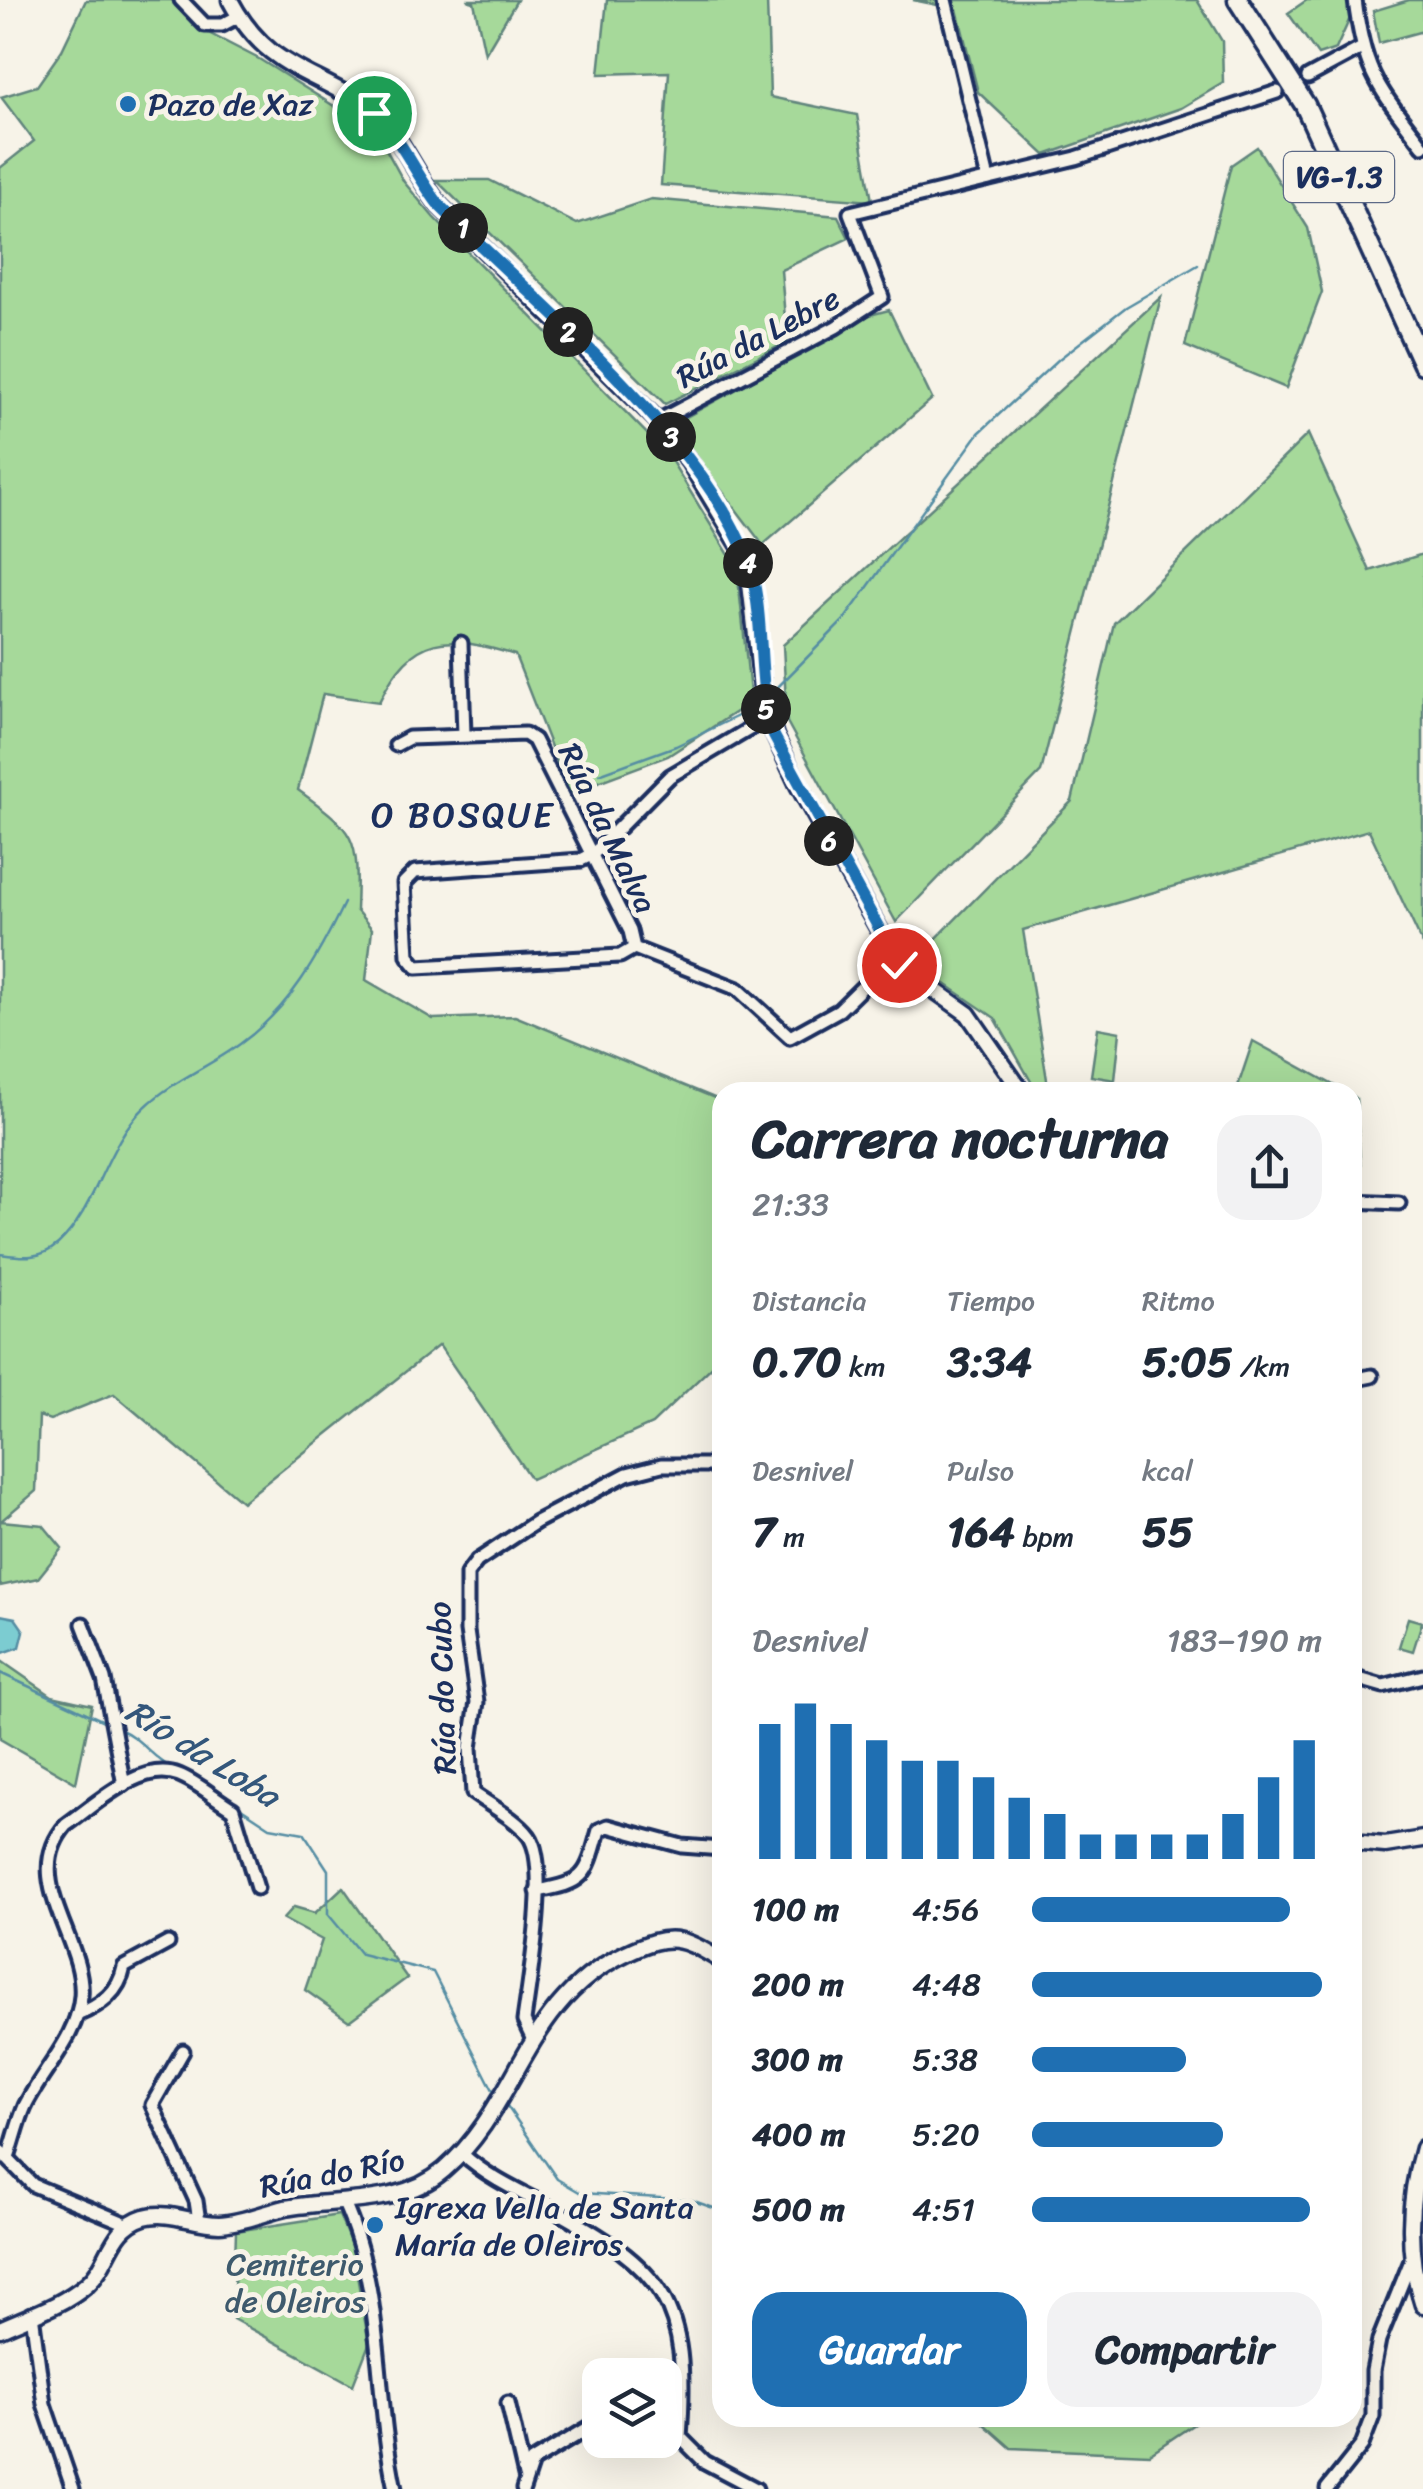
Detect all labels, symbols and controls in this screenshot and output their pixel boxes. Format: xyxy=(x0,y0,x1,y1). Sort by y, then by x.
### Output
pin xyxy=(332,71,417,156)
place label: Pazo de Xaz xyxy=(148,76,314,133)
icon: arrive xyxy=(347,86,402,141)
marker: Pazo de Xaz xyxy=(117,93,139,115)
road number: VG-1.3 xyxy=(1284,152,1394,202)
pin: 1 xyxy=(438,203,488,253)
text: 1 xyxy=(457,203,469,252)
street label: Rúa da Lebre xyxy=(666,270,851,405)
pin: 2 xyxy=(543,307,593,357)
text: 2 xyxy=(560,307,576,356)
pin: 3 xyxy=(646,412,696,462)
text: 3 xyxy=(663,412,679,461)
pin: 4 xyxy=(723,538,773,588)
text: 4 xyxy=(739,538,757,587)
pin: 5 xyxy=(741,684,791,734)
text: 5 xyxy=(757,684,775,733)
street label: Rúa da Malva xyxy=(542,733,674,924)
district label: O BOSQUE xyxy=(371,784,555,846)
pin: 6 xyxy=(804,816,854,866)
text: 6 xyxy=(821,816,837,865)
pin xyxy=(857,923,942,1008)
icon: check xyxy=(872,938,927,993)
text: Carrera nocturna xyxy=(752,1090,1168,1187)
button: share xyxy=(1217,1115,1322,1220)
text: 21:33 xyxy=(752,1176,829,1233)
text: Distancia xyxy=(752,1276,867,1325)
text: Tiempo xyxy=(947,1276,1035,1325)
text: Ritmo xyxy=(1142,1276,1215,1325)
text: 0.70 xyxy=(752,1325,842,1399)
text: 3:34 xyxy=(947,1325,1032,1399)
text: 5:05 xyxy=(1142,1325,1233,1399)
text: km xyxy=(842,1342,885,1391)
text: /km xyxy=(1233,1342,1290,1391)
text: Desnivel xyxy=(752,1446,853,1495)
text: Pulso xyxy=(947,1446,1014,1495)
text: kcal xyxy=(1142,1446,1193,1495)
text: 7 xyxy=(752,1495,776,1569)
text: 164 xyxy=(947,1495,1015,1569)
text: 55 xyxy=(1142,1495,1193,1569)
text: m xyxy=(776,1512,805,1561)
text: bpm xyxy=(1015,1512,1074,1561)
street label: Rúa do Cubo xyxy=(411,1601,474,1775)
text: Desnivel xyxy=(752,1612,868,1669)
text: 183–190 m xyxy=(1167,1612,1322,1669)
water label: Río da Loba xyxy=(113,1681,295,1826)
text: 100 m xyxy=(752,1881,839,1938)
text: 4:56 xyxy=(912,1881,979,1938)
text: 200 m xyxy=(752,1956,844,2013)
text: 4:48 xyxy=(912,1956,981,2013)
text: 300 m xyxy=(752,2031,843,2088)
text: 5:38 xyxy=(912,2031,978,2088)
text: 400 m xyxy=(752,2106,845,2163)
text: 5:20 xyxy=(912,2106,980,2163)
street label: Rúa do Río xyxy=(255,2132,410,2215)
place label: Igrexa Vella de Santa María de Oleiros xyxy=(394,2179,694,2273)
text: 500 m xyxy=(752,2181,845,2238)
text: 4:51 xyxy=(912,2181,975,2238)
marker: Igrexa Vella de Santa María de Oleiros xyxy=(364,2214,386,2236)
park label: Cemiterio de Oleiros xyxy=(225,2236,366,2330)
button: Guardar xyxy=(752,2292,1027,2407)
button: Compartir xyxy=(1047,2292,1322,2407)
map controls xyxy=(582,2358,682,2458)
button: layers xyxy=(582,2358,682,2458)

